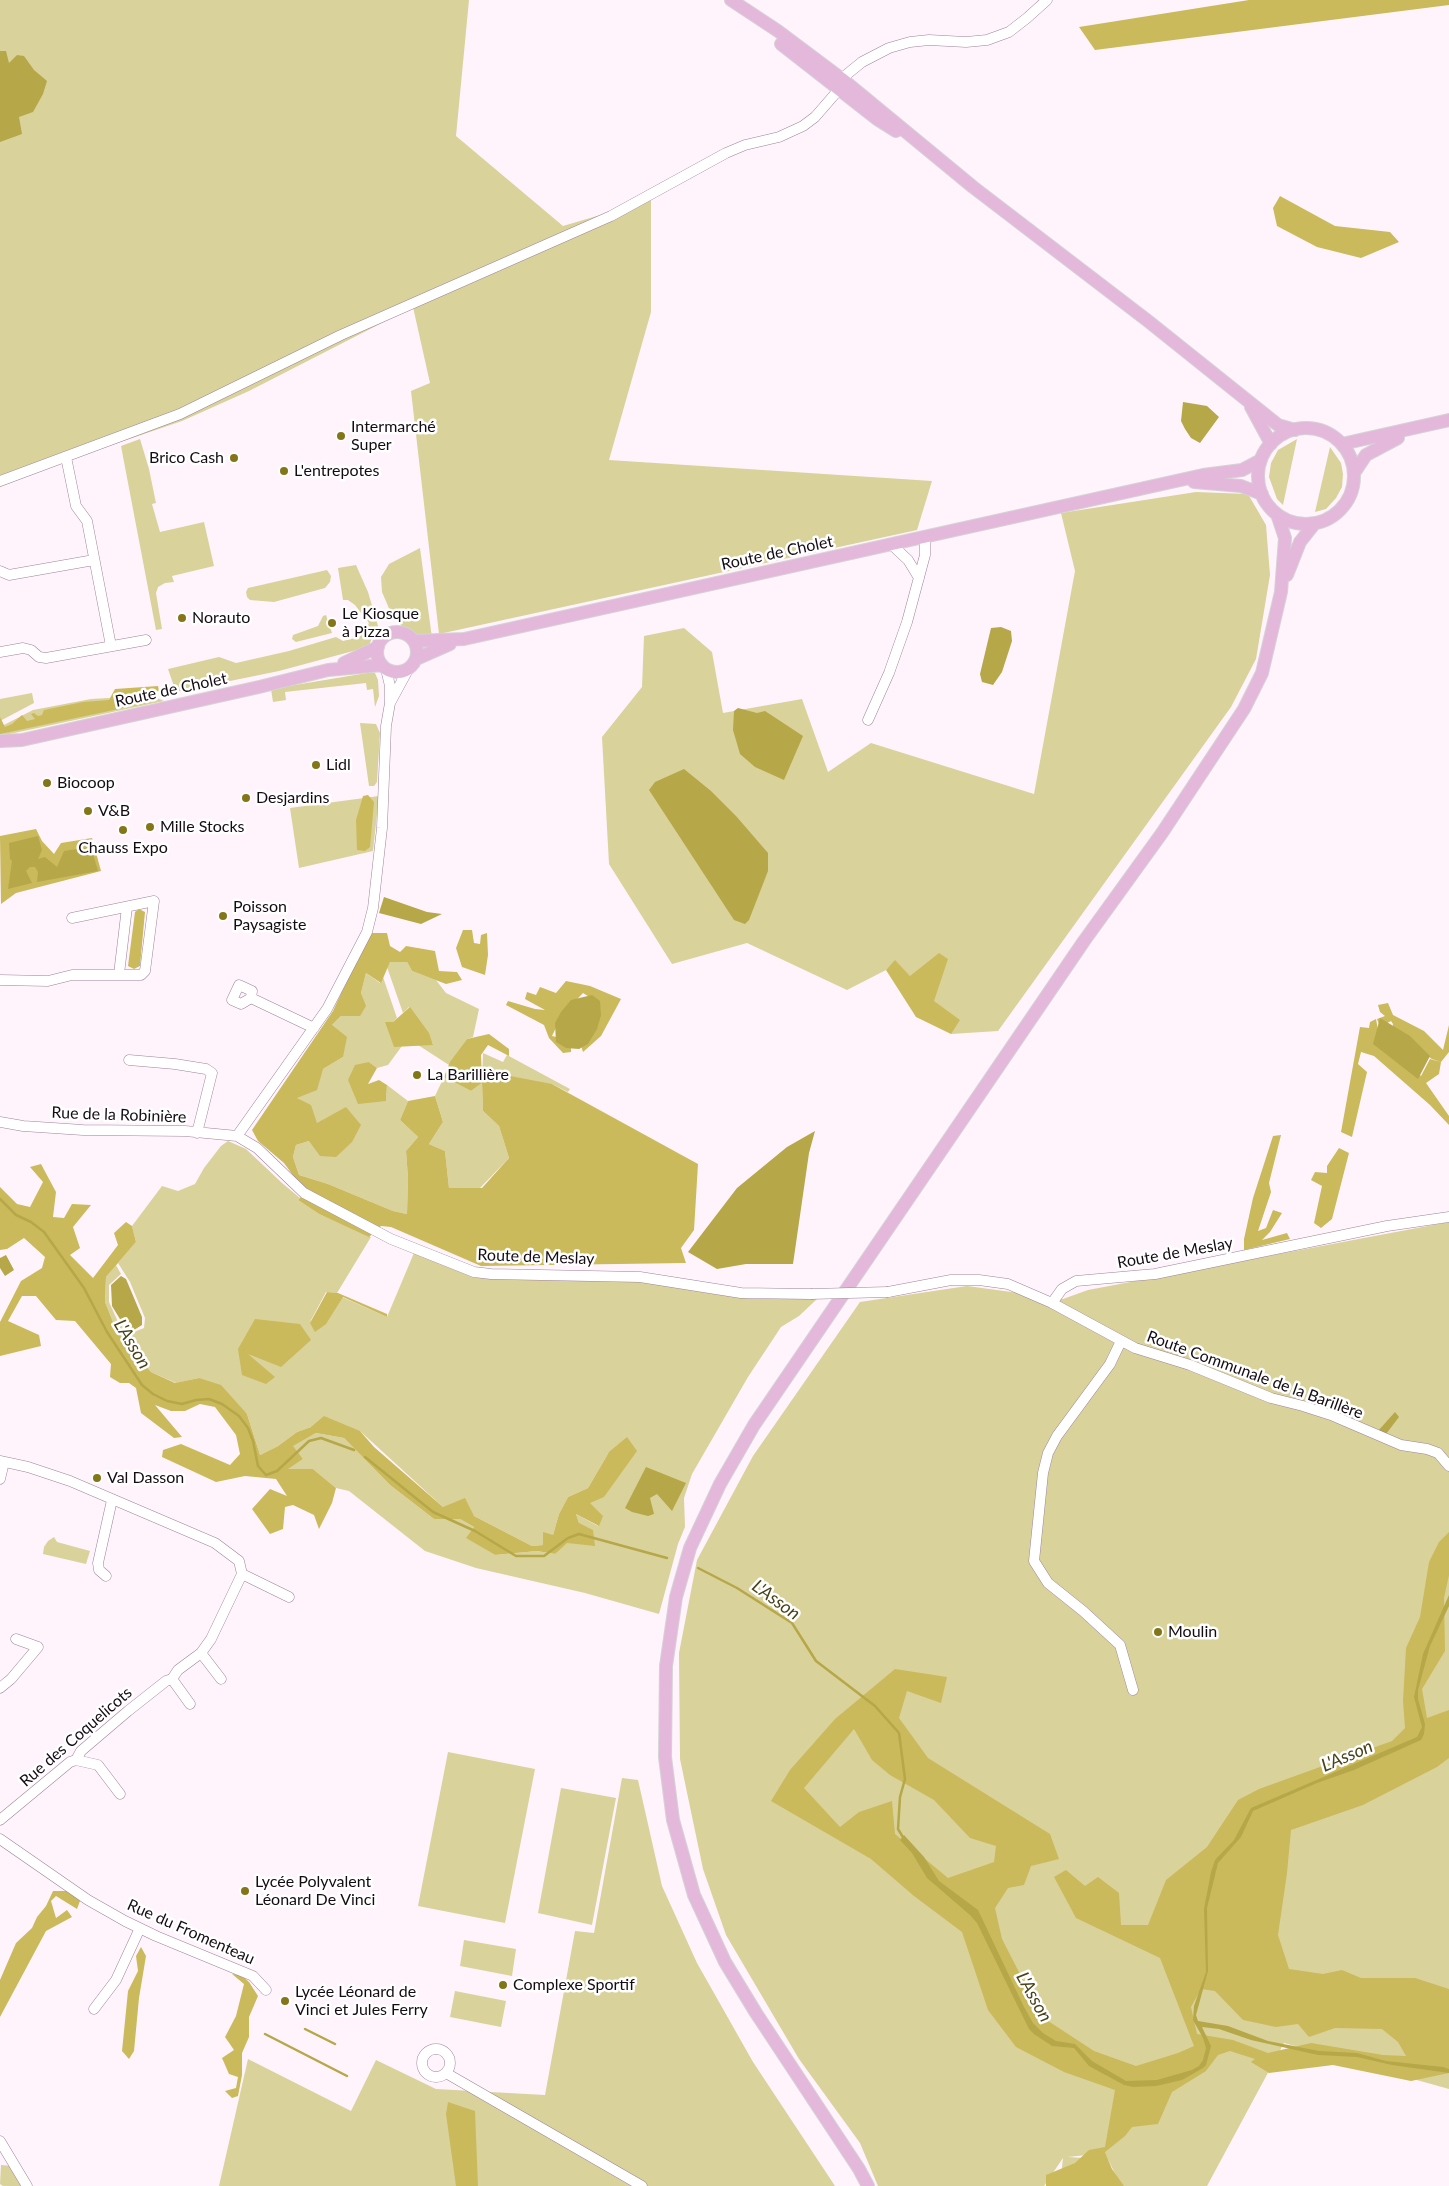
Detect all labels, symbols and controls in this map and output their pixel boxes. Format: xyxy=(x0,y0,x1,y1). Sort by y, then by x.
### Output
place label: Intermarché Super xyxy=(351,417,436,455)
marker: Intermarché Super xyxy=(335,430,347,442)
place label: Brico Cash xyxy=(149,448,224,468)
marker: Brico Cash xyxy=(228,452,240,464)
place label: L'entrepotes xyxy=(294,461,379,481)
marker: L'entrepotes xyxy=(278,465,290,477)
street label: Route de Cholet xyxy=(719,532,835,574)
place label: Le Kiosque à Pizza xyxy=(342,604,419,642)
place label: Norauto xyxy=(192,608,250,628)
marker: Norauto xyxy=(176,612,188,624)
marker: Le Kiosque à Pizza xyxy=(326,617,338,629)
street label: Route de Cholet xyxy=(113,669,229,711)
place label: Lidl xyxy=(326,755,351,775)
marker: Lidl xyxy=(310,759,322,771)
place label: Biocoop xyxy=(57,773,115,793)
marker: Biocoop xyxy=(41,777,53,789)
place label: Desjardins xyxy=(256,788,329,808)
marker: Desjardins xyxy=(240,792,252,804)
place label: V&B xyxy=(98,801,130,821)
marker: V&B xyxy=(82,805,94,817)
place label: Mille Stocks xyxy=(160,817,244,837)
marker: Mille Stocks xyxy=(144,821,156,833)
marker: Chauss Expo xyxy=(117,824,129,836)
place label: Chauss Expo xyxy=(78,838,168,858)
place label: Poisson Paysagiste xyxy=(233,897,306,935)
marker: Poisson Paysagiste xyxy=(217,910,229,922)
place label: La Barillière xyxy=(427,1065,509,1085)
marker: La Barillière xyxy=(411,1069,423,1081)
street label: Rue de la Robinière xyxy=(51,1103,187,1127)
street label: Route de Meslay xyxy=(1116,1233,1234,1273)
street label: Route de Meslay xyxy=(477,1245,595,1269)
water label: L'Asson xyxy=(109,1315,155,1373)
street label: Route Communale de la Barillère xyxy=(1144,1327,1366,1423)
place label: Val Dasson xyxy=(107,1468,184,1488)
marker: Val Dasson xyxy=(91,1472,103,1484)
water label: L'Asson xyxy=(748,1575,804,1625)
place label: Moulin xyxy=(1168,1622,1217,1642)
marker: Moulin xyxy=(1152,1626,1164,1638)
street label: Rue des Coquelicots xyxy=(16,1683,136,1791)
water label: L'Asson xyxy=(1318,1736,1376,1776)
place label: Lycée Polyvalent Léonard De Vinci xyxy=(255,1872,375,1910)
marker: Lycée Polyvalent Léonard De Vinci xyxy=(239,1885,251,1897)
street label: Rue du Fromenteau xyxy=(124,1895,258,1969)
water label: L'Asson xyxy=(1011,1968,1057,2026)
place label: Complexe Sportif xyxy=(513,1975,635,1995)
marker: Complexe Sportif xyxy=(497,1979,509,1991)
place label: Lycée Léonard de Vinci et Jules Ferry xyxy=(295,1982,428,2020)
marker: Lycée Léonard de Vinci et Jules Ferry xyxy=(279,1995,291,2007)

